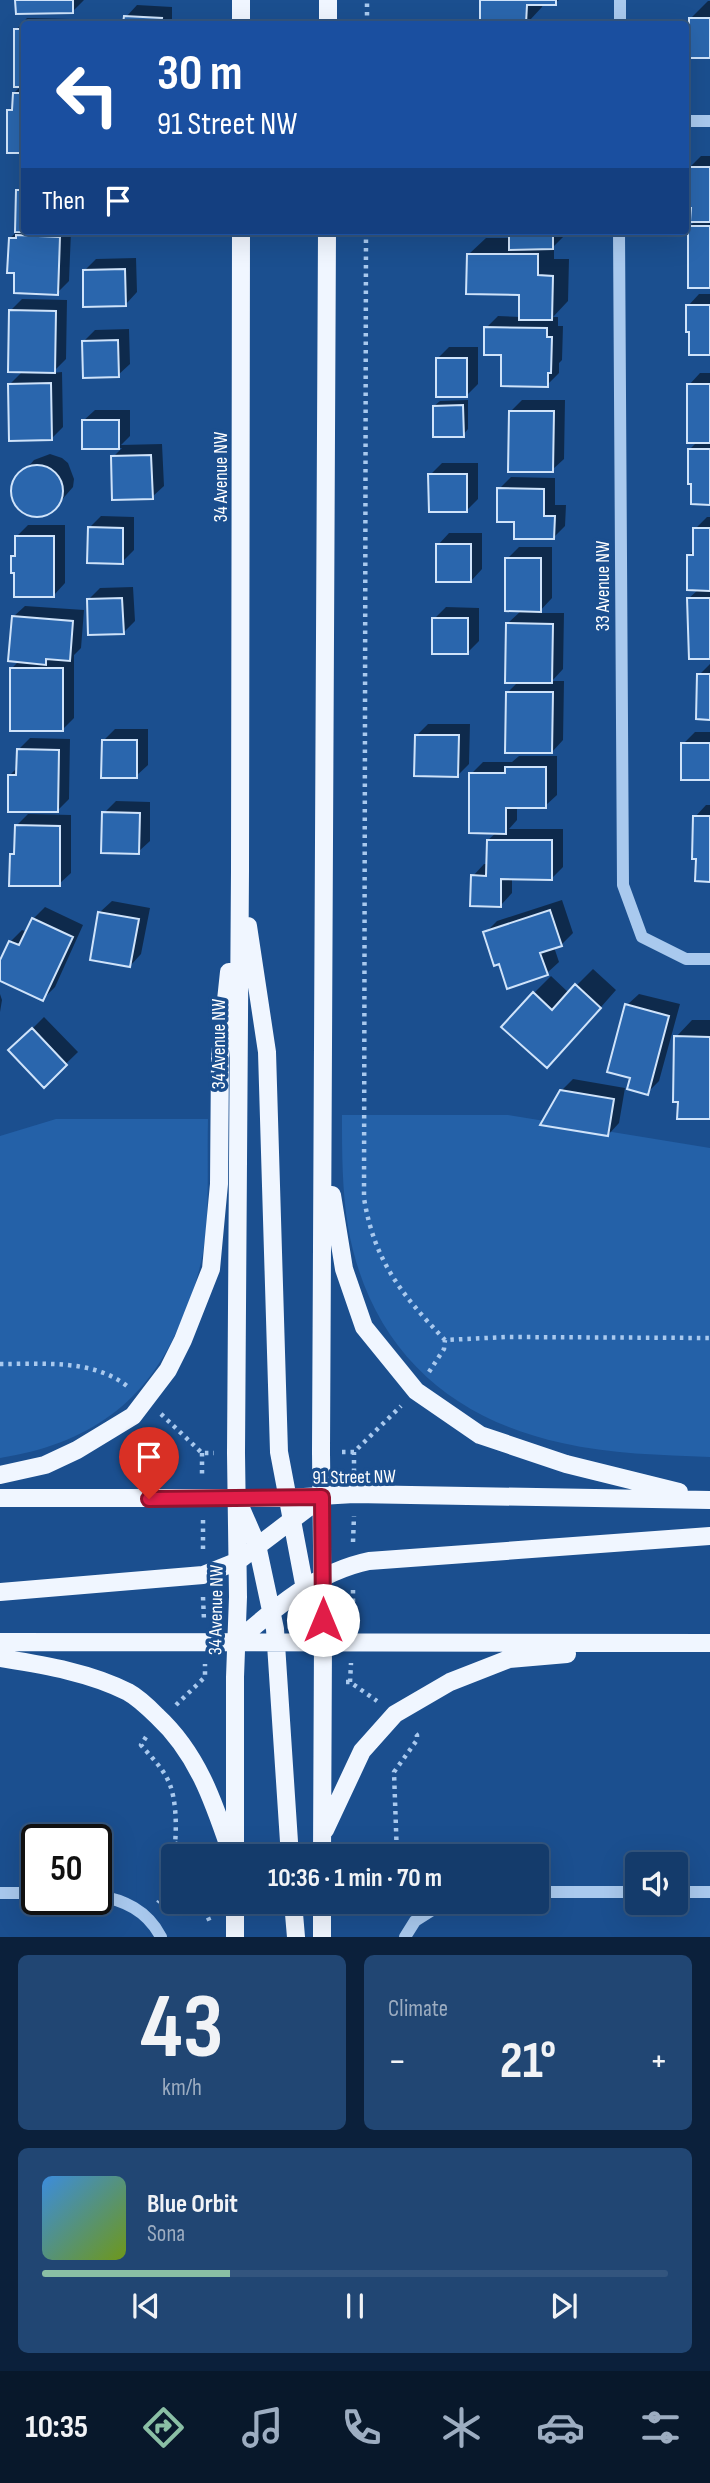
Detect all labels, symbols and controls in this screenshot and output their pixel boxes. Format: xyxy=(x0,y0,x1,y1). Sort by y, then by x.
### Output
text: 30 m xyxy=(157,45,242,104)
icon: left xyxy=(42,49,133,140)
text: 91 Street NW xyxy=(157,105,297,144)
icon: arrive xyxy=(99,182,137,220)
text: Then xyxy=(42,186,85,217)
street label: 34 Avenue NW xyxy=(210,431,233,522)
street label: 33 Avenue NW xyxy=(592,540,615,631)
street label: 34 Avenue NW xyxy=(208,998,231,1089)
pin xyxy=(119,1427,179,1499)
icon: arrive xyxy=(130,1438,168,1476)
street label: 91 Street NW xyxy=(312,1465,396,1490)
street label: 34 Avenue NW xyxy=(204,1564,229,1655)
position arrow xyxy=(286,1583,360,1657)
speed limit sign: 50 xyxy=(21,1824,112,1915)
map controls xyxy=(625,1852,688,1915)
button: sound xyxy=(625,1852,688,1915)
text: 10:36 · 1 min · 70 m xyxy=(268,1863,442,1894)
text: 43 xyxy=(140,1974,224,2083)
text: Climate xyxy=(388,1995,448,2023)
text: 21° xyxy=(500,2030,556,2093)
text: − xyxy=(388,2039,407,2084)
text: + xyxy=(649,2039,668,2084)
text: km/h xyxy=(162,2074,202,2102)
text: Blue Orbit xyxy=(147,2189,238,2220)
text: Sona xyxy=(147,2220,185,2248)
icon: previous xyxy=(127,2287,165,2325)
icon: pause xyxy=(336,2287,374,2325)
icon: next xyxy=(545,2287,583,2325)
icon: directions xyxy=(139,2403,188,2452)
icon: music xyxy=(238,2403,287,2452)
icon: phone xyxy=(337,2403,386,2452)
icon: climate xyxy=(437,2403,486,2452)
icon: car xyxy=(536,2403,585,2452)
icon: filters xyxy=(636,2403,685,2452)
text: 10:35 xyxy=(25,2408,88,2447)

